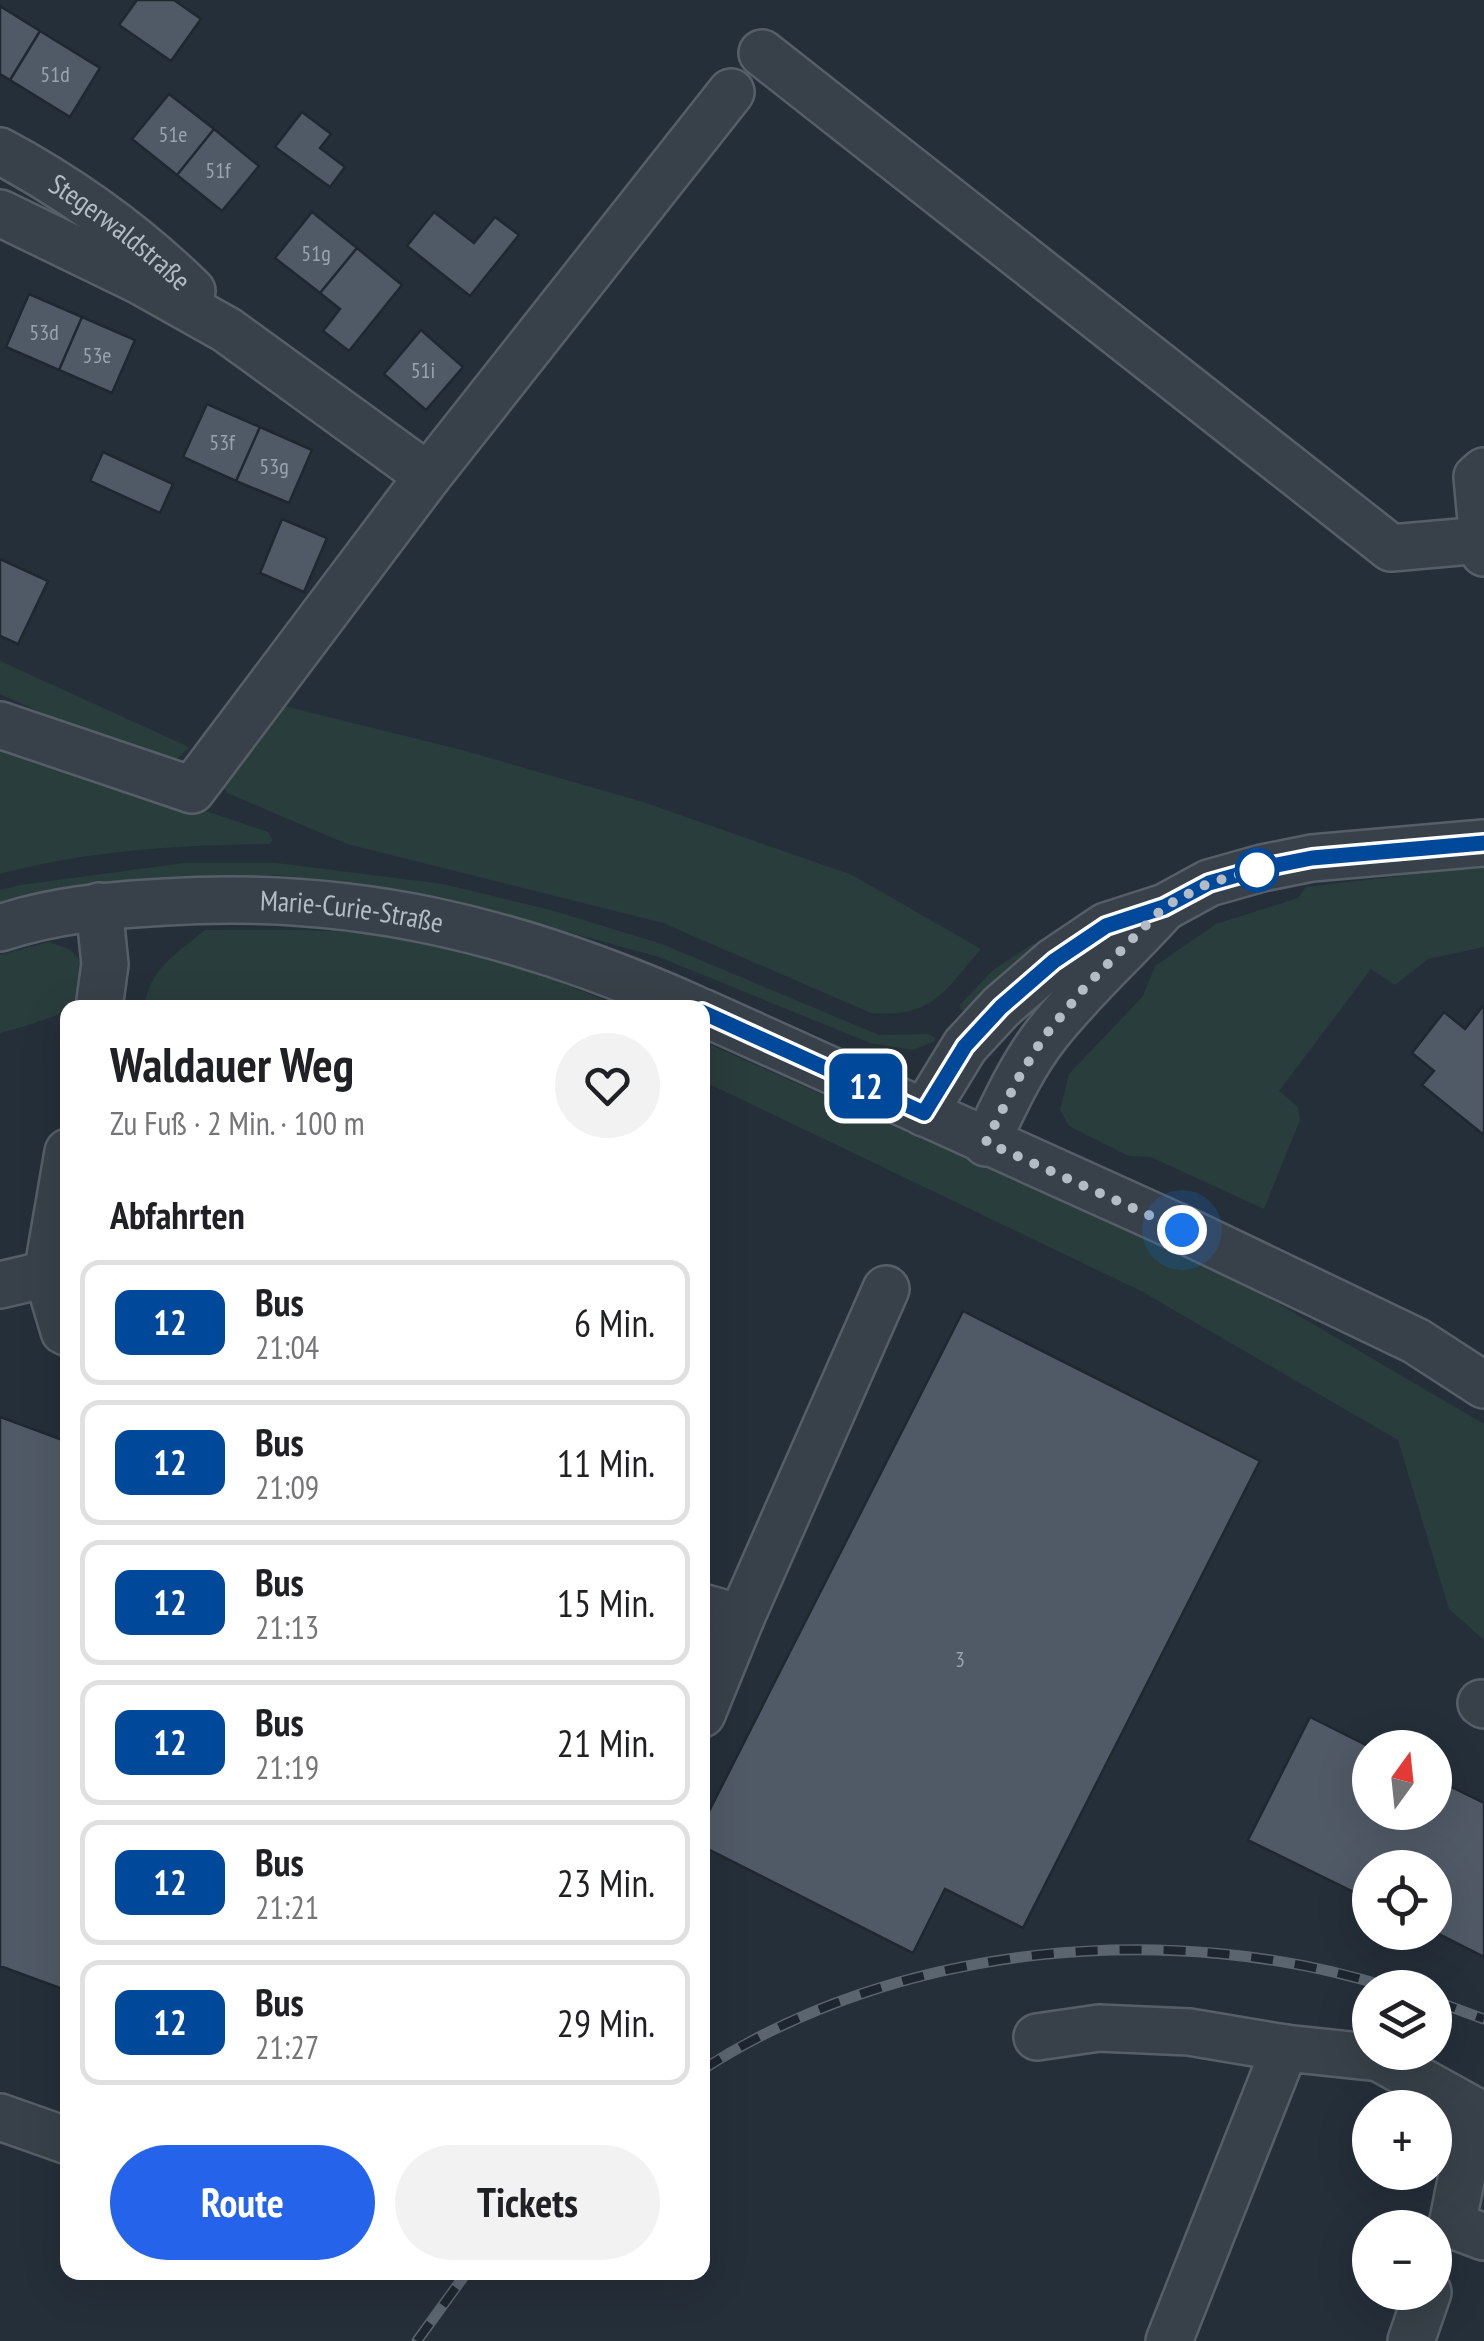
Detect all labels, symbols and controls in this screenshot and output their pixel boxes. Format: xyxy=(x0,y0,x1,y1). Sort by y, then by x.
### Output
house number: 51d xyxy=(40,60,70,88)
house number: 51e xyxy=(159,120,187,148)
house number: 51f xyxy=(205,156,232,184)
street label: Stegerwaldstraße xyxy=(42,165,199,298)
house number: 51g xyxy=(301,239,331,267)
house number: 53d xyxy=(29,318,59,346)
house number: 53e xyxy=(83,341,111,369)
house number: 51i xyxy=(411,356,435,384)
house number: 53f xyxy=(209,428,236,456)
house number: 53g xyxy=(259,452,289,480)
unlabelled marker xyxy=(1236,849,1278,891)
street label: Marie-Curie-Straße xyxy=(259,881,447,941)
text: Waldauer Weg xyxy=(110,1033,354,1095)
button: heart xyxy=(555,1033,660,1138)
line badge: 12 xyxy=(821,1054,911,1118)
text: 12 xyxy=(849,1063,883,1109)
text: Zu Fuß · 2 Min. · 100 m xyxy=(110,1102,365,1144)
text: Abfahrten xyxy=(110,1190,245,1239)
your location xyxy=(1157,1205,1207,1255)
text: Bus xyxy=(255,1277,304,1326)
text: 6 Min. xyxy=(574,1298,655,1347)
text: 12 xyxy=(153,1299,187,1345)
text: 21:04 xyxy=(255,1326,319,1368)
text: Bus xyxy=(255,1417,304,1466)
text: 11 Min. xyxy=(557,1438,655,1487)
text: 12 xyxy=(153,1439,187,1485)
text: 21:09 xyxy=(255,1466,319,1508)
text: Bus xyxy=(255,1557,304,1606)
text: 15 Min. xyxy=(557,1578,655,1627)
text: 12 xyxy=(153,1579,187,1625)
text: 21:13 xyxy=(255,1606,319,1648)
house number: 3 xyxy=(955,1645,965,1673)
text: Bus xyxy=(255,1697,304,1746)
text: 21 Min. xyxy=(557,1718,655,1767)
text: 12 xyxy=(153,1719,187,1765)
north arrow xyxy=(1352,1730,1452,1830)
map controls xyxy=(1352,1730,1452,2310)
text: 21:19 xyxy=(255,1746,319,1788)
text: Bus xyxy=(255,1837,304,1886)
button: locate xyxy=(1352,1850,1452,1950)
text: 23 Min. xyxy=(557,1858,655,1907)
text: 12 xyxy=(153,1859,187,1905)
text: 21:21 xyxy=(255,1886,319,1928)
button: layers xyxy=(1352,1970,1452,2070)
text: Bus xyxy=(255,1977,304,2026)
text: 29 Min. xyxy=(557,1998,655,2047)
text: 12 xyxy=(153,1999,187,2045)
text: 21:27 xyxy=(255,2026,319,2068)
button: + xyxy=(1352,2090,1452,2190)
button: Route xyxy=(110,2145,375,2260)
button: Tickets xyxy=(395,2145,660,2260)
button: − xyxy=(1352,2210,1452,2310)

